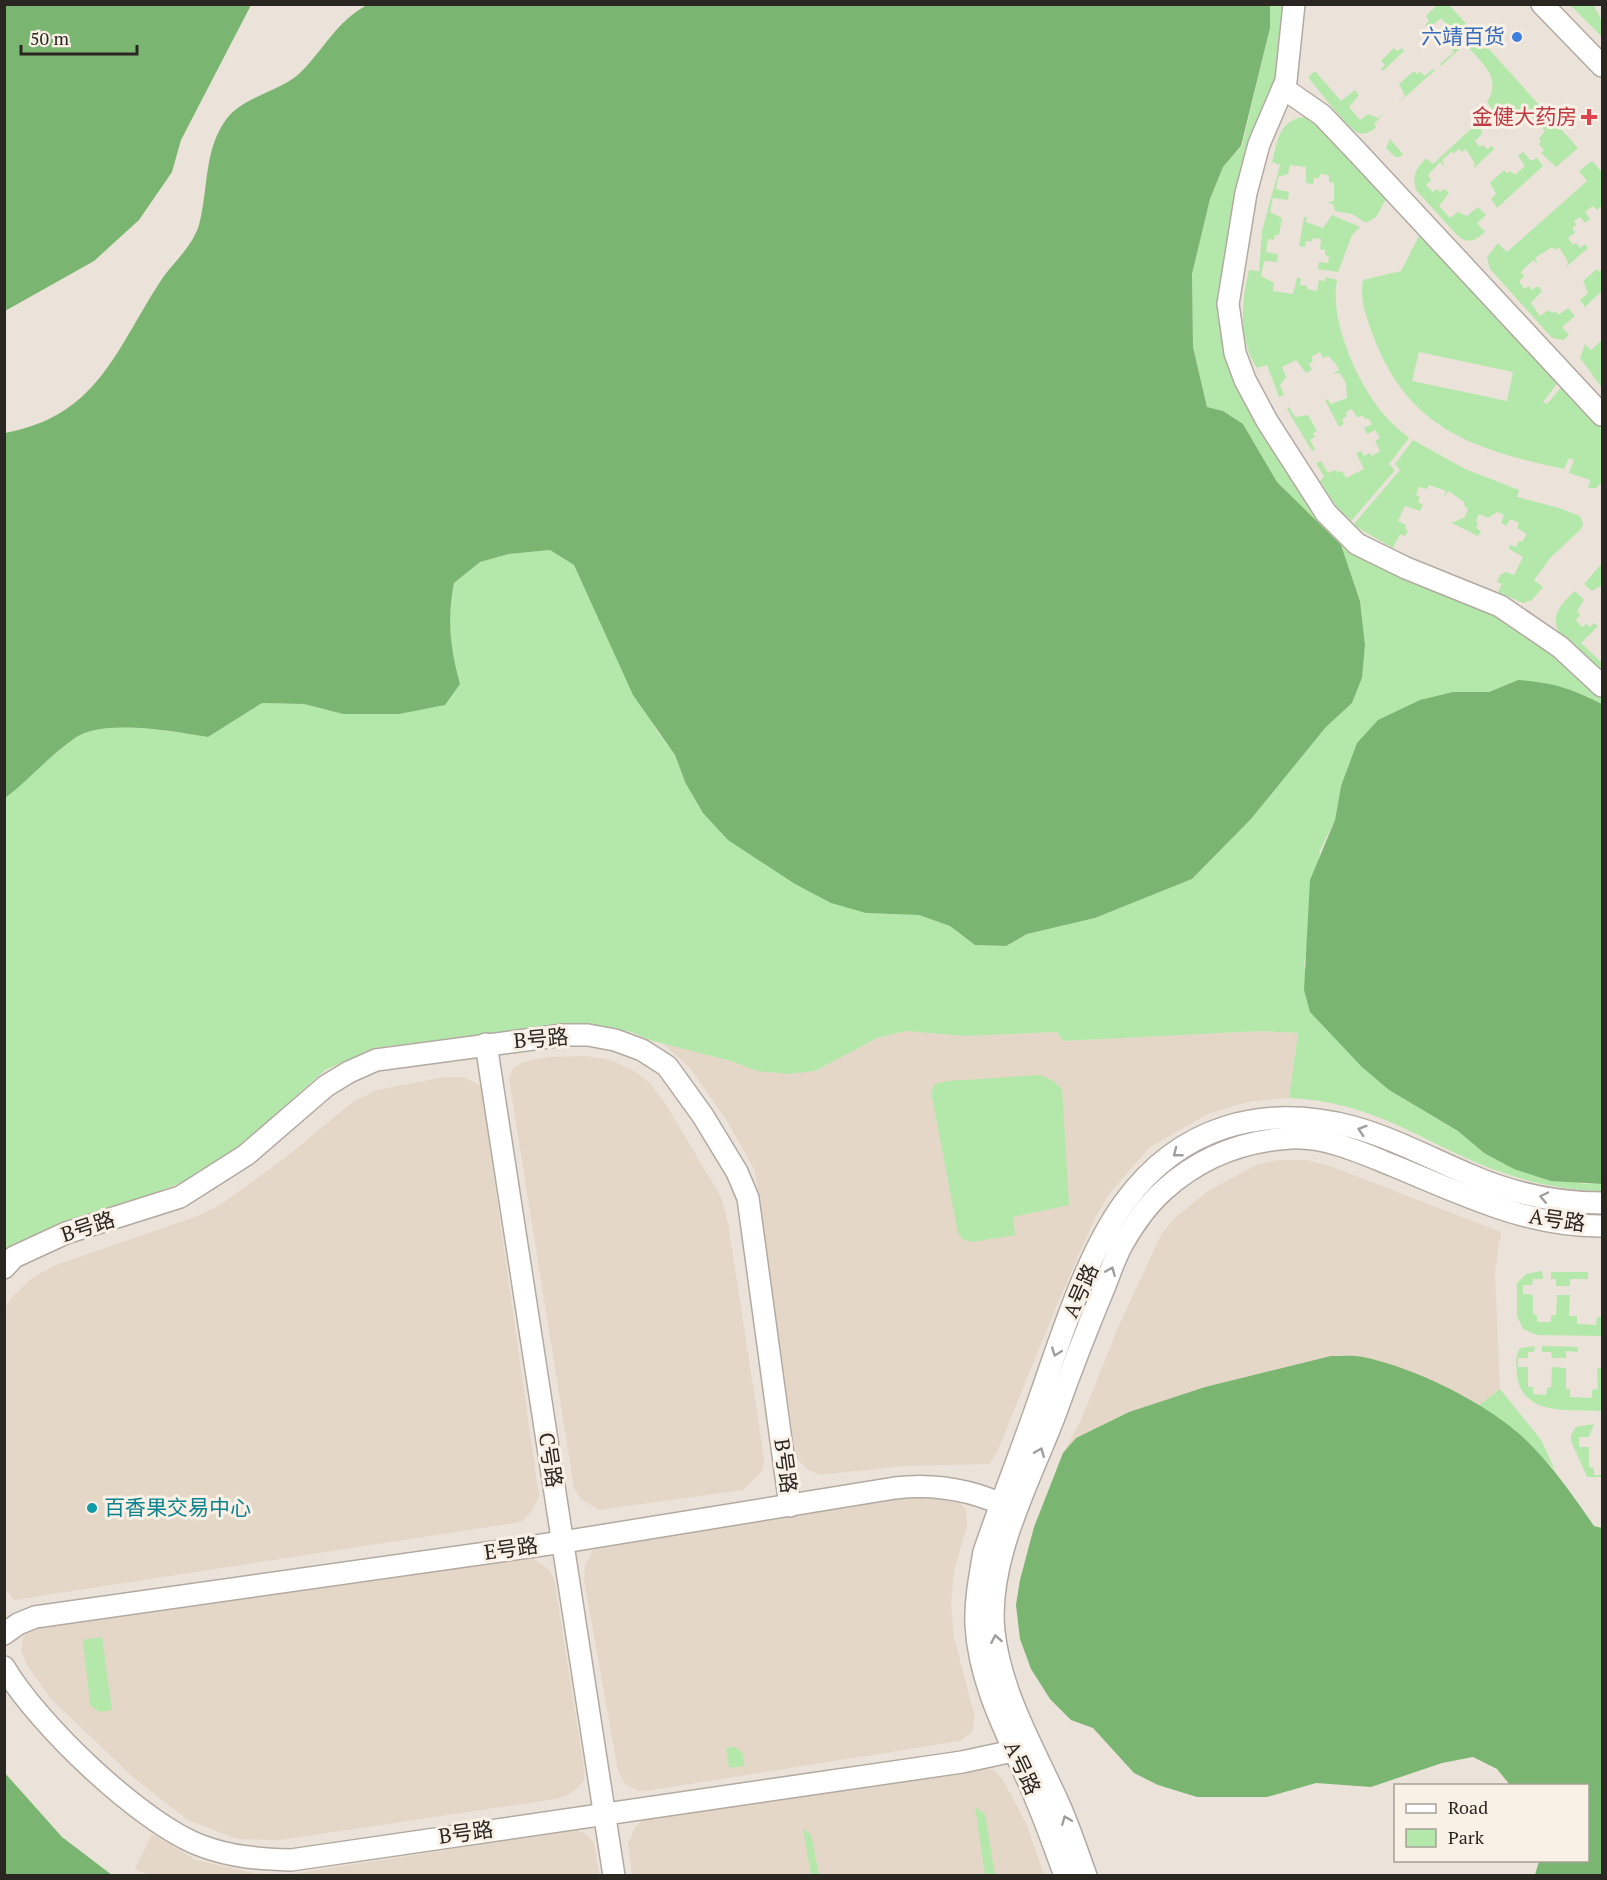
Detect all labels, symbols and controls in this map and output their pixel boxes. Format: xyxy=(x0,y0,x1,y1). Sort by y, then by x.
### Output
scale bar xyxy=(21,18,136,56)
place label: 六靖百货 xyxy=(1421,22,1505,50)
text: 50 m xyxy=(30,26,70,50)
marker: 六靖百货 xyxy=(1510,30,1524,44)
place label: 金健大药房 xyxy=(1472,102,1577,130)
marker: 金健大药房 xyxy=(1582,110,1596,124)
street label: B号路 xyxy=(512,1022,569,1054)
one-way arrow xyxy=(1357,1125,1368,1137)
one-way arrow xyxy=(1172,1145,1183,1156)
one-way arrow xyxy=(1540,1192,1550,1205)
street label: A号路 xyxy=(1527,1201,1587,1237)
street label: B号路 xyxy=(57,1204,118,1248)
street label: A号路 xyxy=(1056,1259,1104,1322)
one-way arrow xyxy=(1104,1266,1116,1277)
one-way arrow xyxy=(1050,1346,1063,1357)
street label: C号路 xyxy=(533,1430,569,1489)
street label: B号路 xyxy=(768,1437,804,1495)
one-way arrow xyxy=(1033,1448,1046,1458)
place label: 百香果交易中心 xyxy=(104,1493,251,1521)
marker: 百香果交易中心 xyxy=(85,1501,99,1515)
street label: E号路 xyxy=(482,1530,540,1566)
one-way arrow xyxy=(990,1635,1002,1644)
street label: A号路 xyxy=(998,1736,1048,1799)
legend xyxy=(1394,1784,1589,1862)
text: Road xyxy=(1448,1795,1488,1819)
street label: B号路 xyxy=(437,1814,495,1850)
one-way arrow xyxy=(1061,1816,1073,1827)
text: Park xyxy=(1448,1825,1485,1849)

